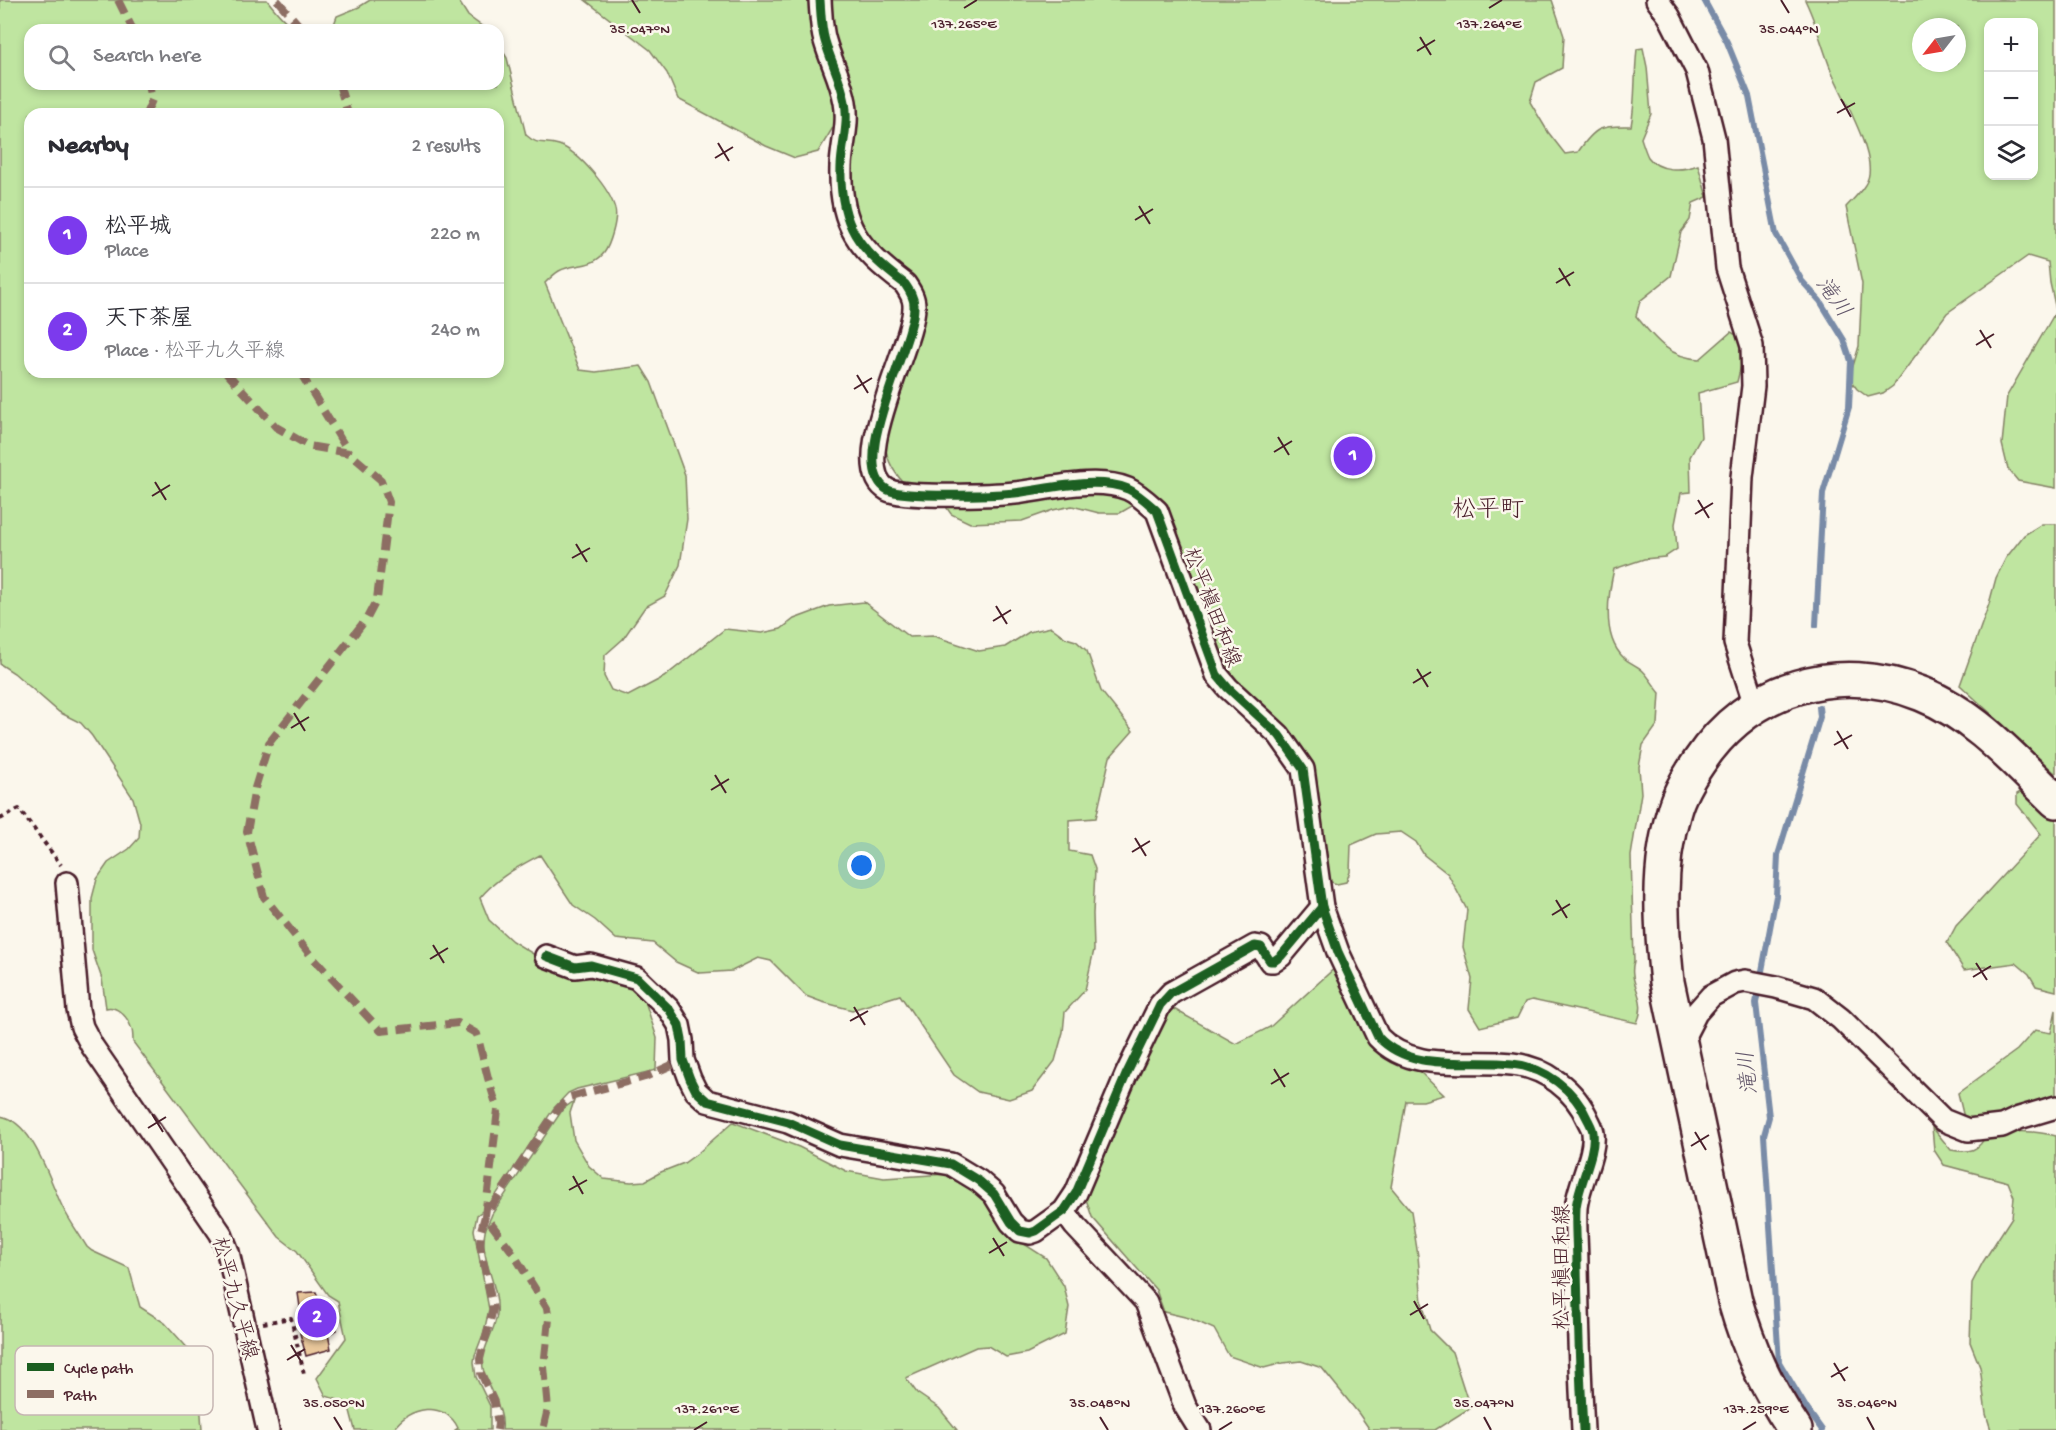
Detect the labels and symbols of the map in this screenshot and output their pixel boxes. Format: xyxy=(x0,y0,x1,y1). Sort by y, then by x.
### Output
text: 137.265°E xyxy=(930,16,997,34)
text: 137.264°E xyxy=(1456,16,1522,34)
north arrow xyxy=(1912,18,1966,72)
text: 35.047°N xyxy=(609,21,670,39)
text: 35.044°N xyxy=(1758,21,1819,39)
water label: 滝川 xyxy=(1808,272,1856,324)
pin: 1 xyxy=(1334,434,1372,478)
district label: 松平町 xyxy=(1452,497,1524,526)
street label: 松平槇田和線 xyxy=(1175,545,1245,672)
your location xyxy=(847,851,876,880)
water label: 滝川 xyxy=(1734,1049,1765,1096)
street label: 松平槇田和線 xyxy=(1551,1204,1577,1330)
street label: 松平九久平線 xyxy=(204,1235,262,1363)
pin: 2 xyxy=(298,1296,336,1340)
legend xyxy=(15,1346,213,1415)
text: Cycle path xyxy=(64,1361,134,1380)
text: Path xyxy=(63,1388,97,1407)
text: 35.050°N xyxy=(302,1395,365,1413)
text: 35.048°N xyxy=(1069,1395,1131,1413)
text: 35.047°N xyxy=(1453,1395,1514,1413)
text: 35.046°N xyxy=(1836,1395,1897,1413)
text: 137.261°E xyxy=(674,1401,739,1419)
text: 137.260°E xyxy=(1198,1401,1266,1419)
text: 137.259°E xyxy=(1722,1401,1789,1419)

